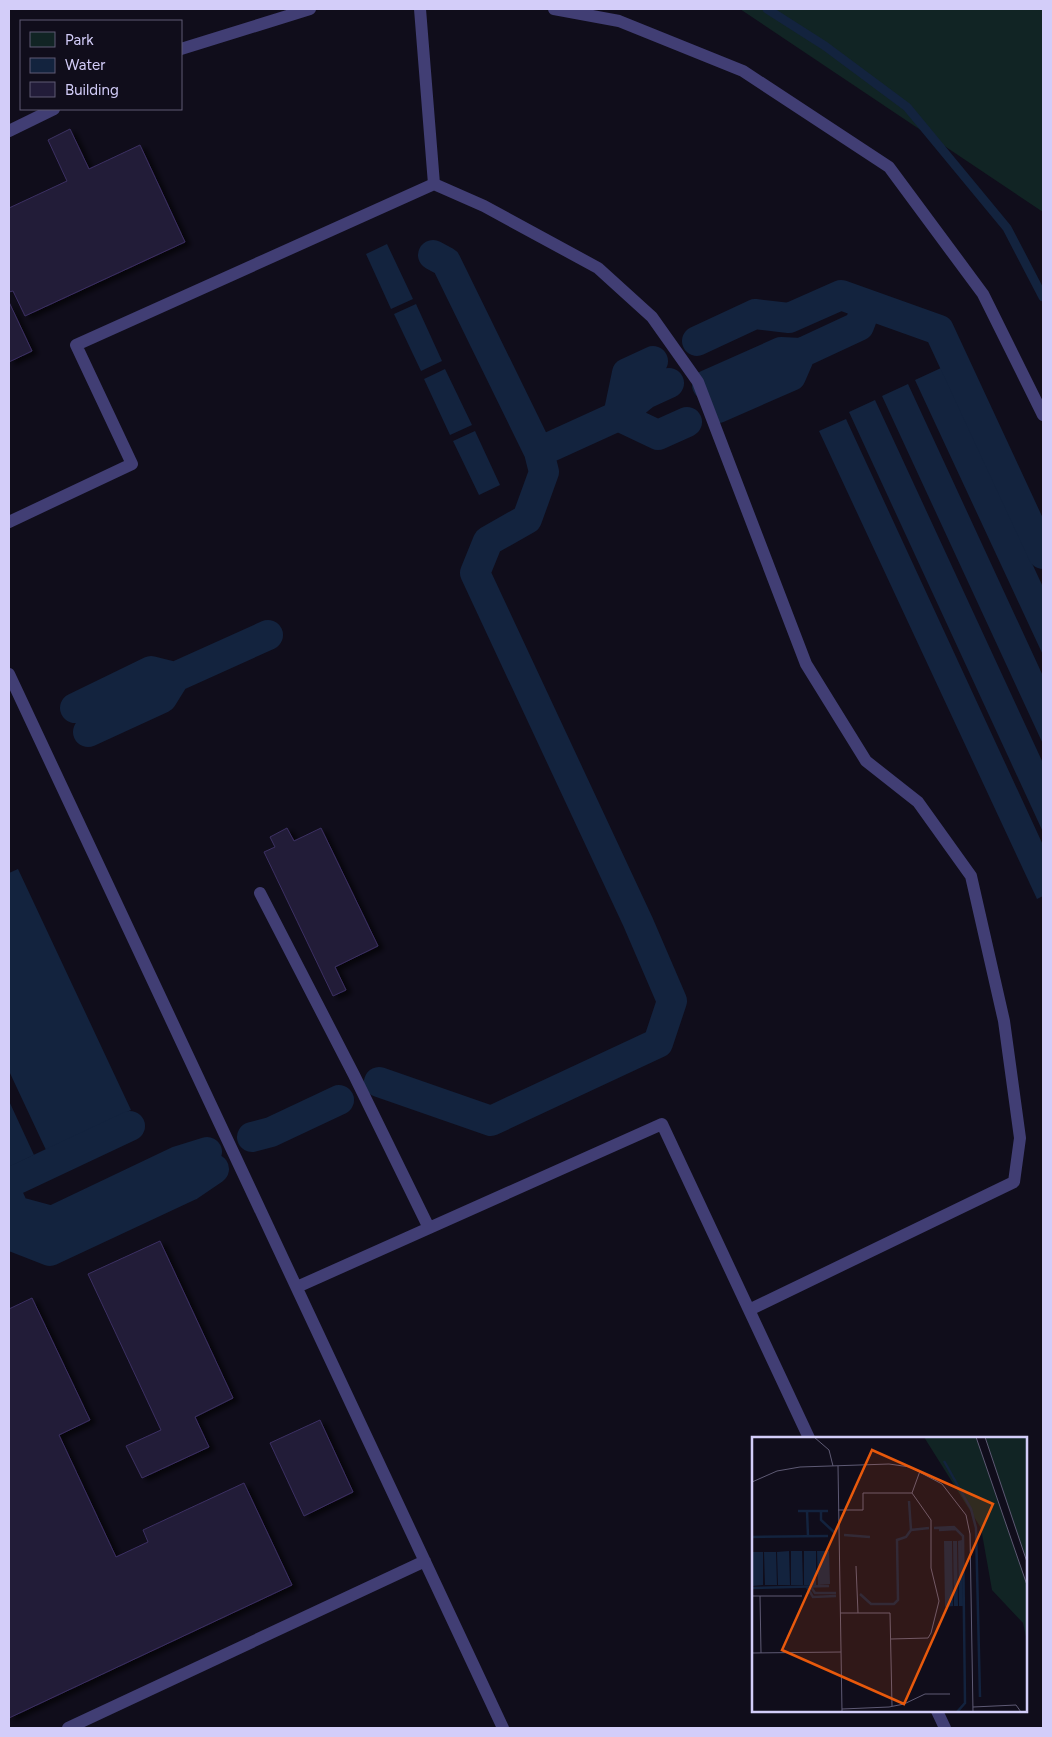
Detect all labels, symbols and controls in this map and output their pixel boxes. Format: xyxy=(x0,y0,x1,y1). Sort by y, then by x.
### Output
legend xyxy=(20,20,182,110)
text: Park xyxy=(65,31,94,49)
text: Water xyxy=(65,56,105,74)
text: Building xyxy=(65,81,119,99)
inset map xyxy=(752,1437,1027,1712)

